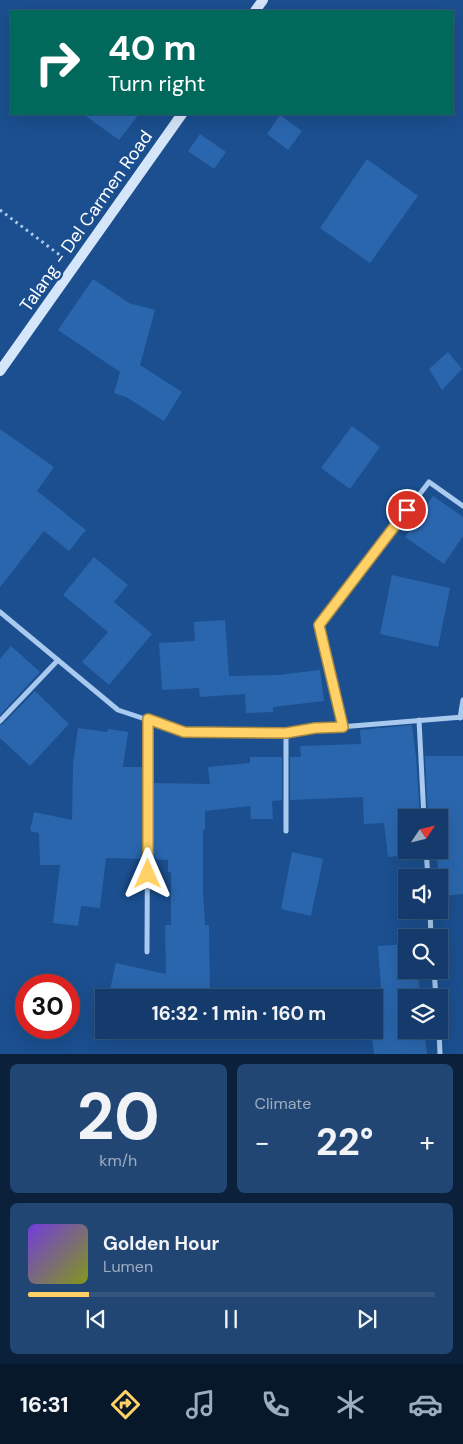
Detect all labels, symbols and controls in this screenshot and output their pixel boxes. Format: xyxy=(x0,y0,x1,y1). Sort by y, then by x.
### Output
text: 40 m xyxy=(108,25,197,71)
icon: right xyxy=(25,30,90,95)
text: Turn right xyxy=(108,69,205,98)
street label: Talang - Del Carmen Road xyxy=(14,126,158,316)
pin xyxy=(386,489,428,531)
icon: arrive xyxy=(393,496,421,524)
north arrow xyxy=(398,809,448,859)
map controls xyxy=(398,809,448,1039)
position arrow xyxy=(121,847,173,899)
button: sound xyxy=(398,869,448,919)
button: search xyxy=(398,929,448,979)
speed limit sign: 30 xyxy=(15,974,80,1039)
button: layers xyxy=(398,989,448,1039)
text: 16:32 · 1 min · 160 m xyxy=(152,1001,326,1026)
text: 20 xyxy=(77,1075,160,1159)
text: Climate xyxy=(255,1093,311,1114)
text: 22° xyxy=(316,1117,374,1167)
text: − xyxy=(255,1124,270,1161)
text: + xyxy=(420,1124,435,1161)
text: km/h xyxy=(99,1150,137,1171)
text: Golden Hour xyxy=(103,1231,219,1256)
text: Lumen xyxy=(103,1256,153,1277)
icon: previous xyxy=(82,1305,110,1333)
icon: pause xyxy=(217,1305,245,1333)
icon: next xyxy=(353,1305,381,1333)
icon: directions xyxy=(108,1387,143,1422)
icon: music xyxy=(183,1387,218,1422)
icon: phone xyxy=(258,1387,293,1422)
icon: climate xyxy=(333,1387,368,1422)
icon: car xyxy=(408,1387,443,1422)
text: 16:31 xyxy=(20,1390,69,1419)

